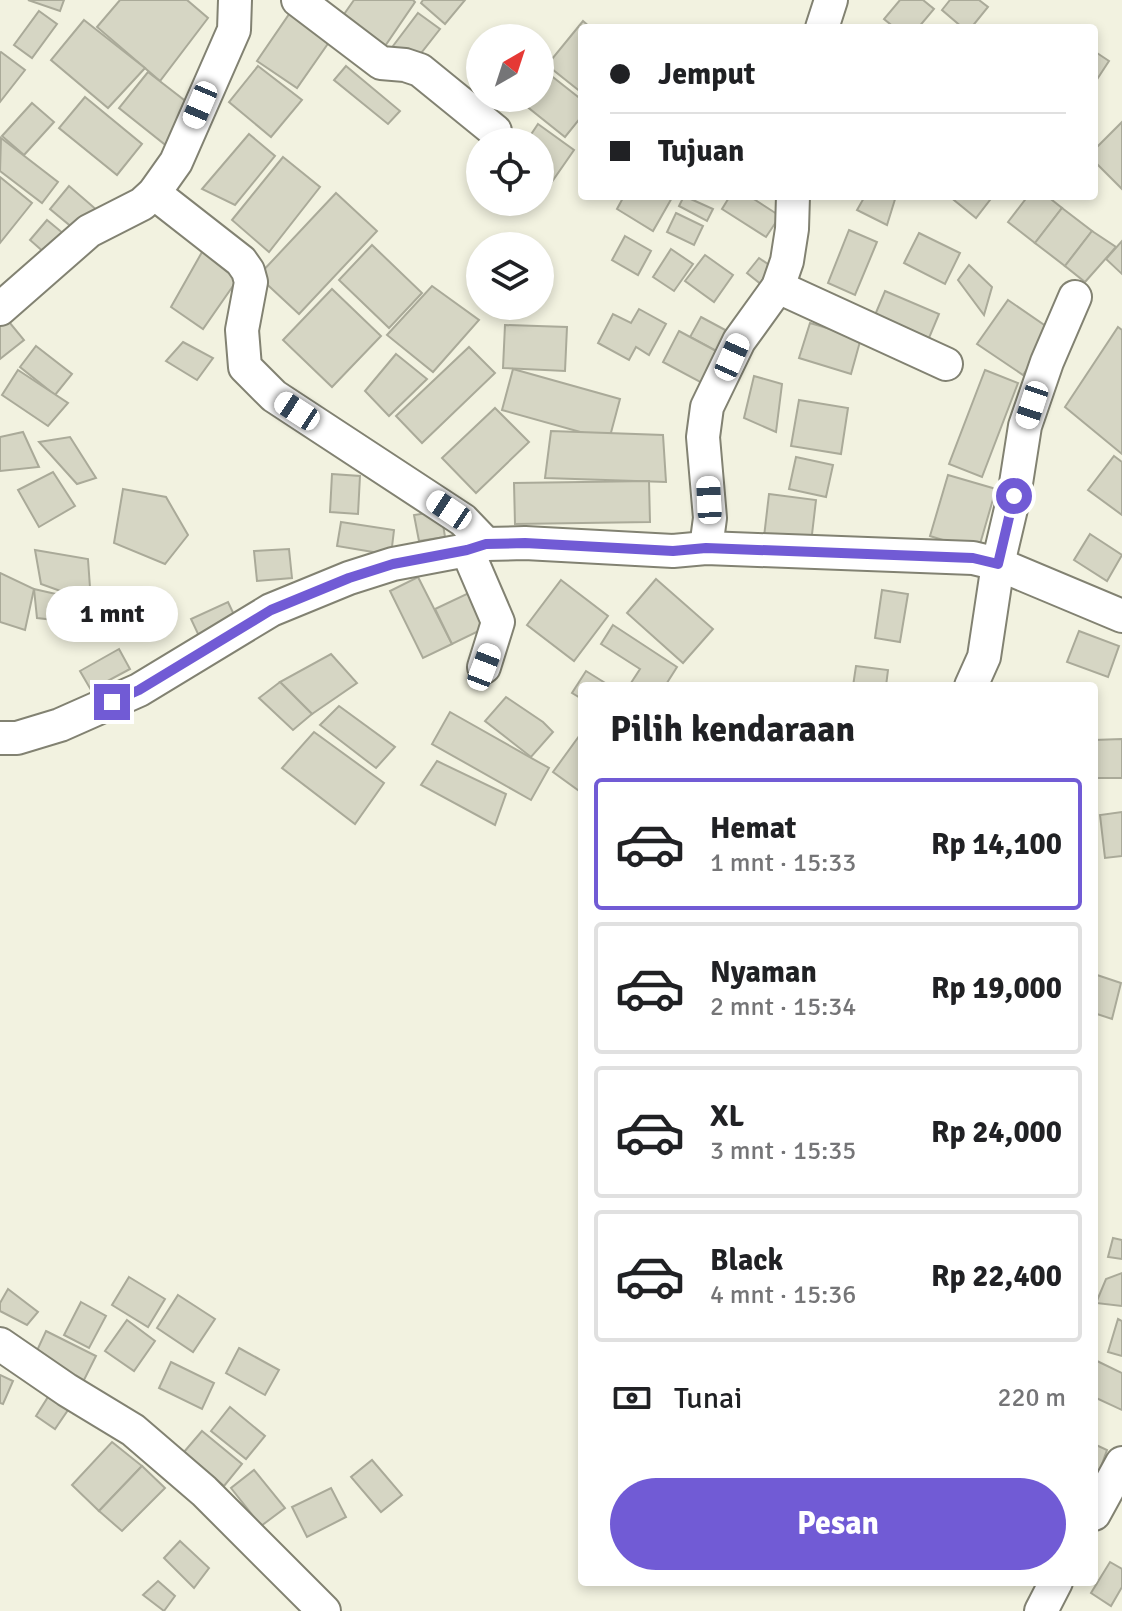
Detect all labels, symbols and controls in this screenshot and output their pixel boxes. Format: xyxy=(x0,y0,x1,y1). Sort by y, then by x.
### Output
north arrow xyxy=(466,24,554,112)
map controls xyxy=(466,24,554,320)
text: Jemput xyxy=(658,56,755,93)
car xyxy=(180,78,220,132)
button: locate xyxy=(466,128,554,216)
text: Tujuan xyxy=(658,133,745,170)
button: layers xyxy=(466,232,554,320)
car xyxy=(711,330,753,384)
car xyxy=(1013,378,1051,432)
car xyxy=(270,388,324,434)
car xyxy=(696,475,722,525)
route start xyxy=(996,478,1032,514)
car xyxy=(422,487,476,533)
callout: 1 mnt xyxy=(46,586,178,642)
text: 1 mnt xyxy=(80,598,144,630)
car xyxy=(464,640,504,694)
route end xyxy=(94,684,130,720)
text: Pilih kendaraan xyxy=(610,707,855,752)
icon: car xyxy=(614,808,686,880)
text: Hemat xyxy=(710,810,796,847)
text: Rp 14,100 xyxy=(931,826,1062,863)
text: 1 mnt · 15:33 xyxy=(710,847,856,879)
icon: car xyxy=(614,952,686,1024)
text: Nyaman xyxy=(710,954,817,991)
text: Rp 19,000 xyxy=(931,970,1062,1007)
text: 2 mnt · 15:34 xyxy=(710,991,856,1023)
icon: car xyxy=(614,1096,686,1168)
text: XL xyxy=(710,1098,744,1135)
text: Rp 24,000 xyxy=(931,1114,1062,1151)
text: 3 mnt · 15:35 xyxy=(710,1135,856,1167)
icon: car xyxy=(614,1240,686,1312)
text: Black xyxy=(710,1242,783,1279)
text: Rp 22,400 xyxy=(931,1258,1062,1295)
text: 4 mnt · 15:36 xyxy=(710,1279,856,1311)
icon: cash xyxy=(610,1376,654,1420)
text: Tunai xyxy=(674,1380,742,1417)
text: 220 m xyxy=(997,1382,1066,1414)
button: Pesan xyxy=(610,1478,1066,1570)

